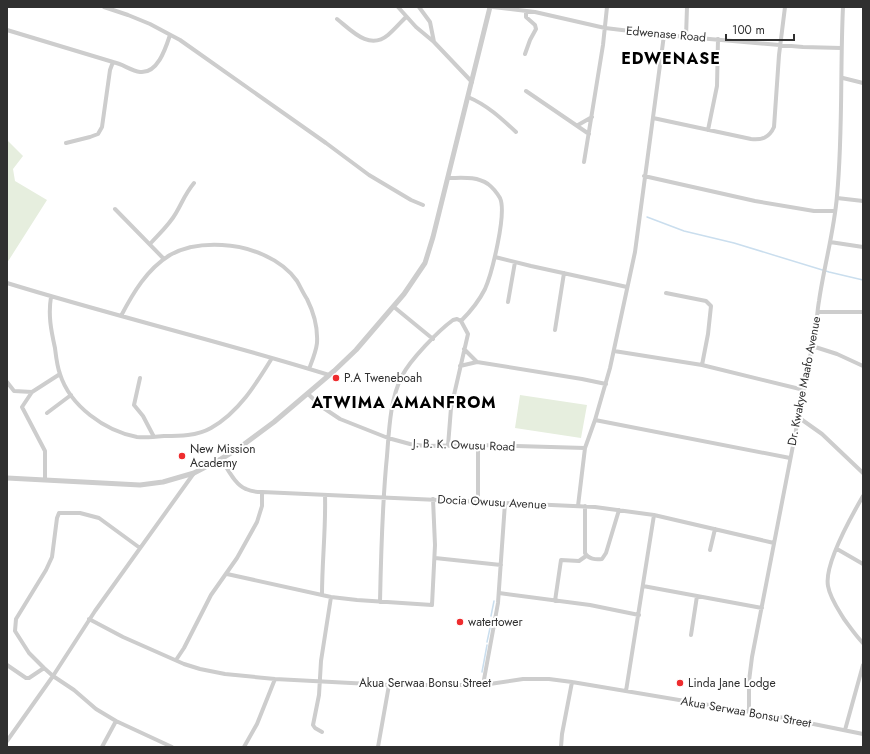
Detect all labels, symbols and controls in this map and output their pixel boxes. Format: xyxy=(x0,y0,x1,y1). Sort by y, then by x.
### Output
scale bar xyxy=(726,16,794,42)
text: 100 m xyxy=(732,21,765,39)
street label: Edwenase Road xyxy=(625,22,707,46)
district label: EDWENASE xyxy=(621,47,721,70)
street label: Dr. Kwakye Maafo Avenue xyxy=(783,315,825,447)
place label: P.A Tweneboah xyxy=(344,369,422,387)
marker: P.A Tweneboah xyxy=(331,373,341,383)
district label: ATWIMA AMANFROM xyxy=(310,391,497,414)
street label: J. B. K. Owusu Road xyxy=(410,434,516,456)
place label: New Mission Academy xyxy=(190,440,256,472)
marker: New Mission Academy xyxy=(177,451,187,461)
street label: Docia Owusu Avenue xyxy=(437,490,547,514)
place label: watertower xyxy=(468,613,524,631)
marker: watertower xyxy=(455,617,465,627)
street label: Akua Serwaa Bonsu Street xyxy=(359,674,491,692)
place label: Linda Jane Lodge xyxy=(688,674,776,692)
marker: Linda Jane Lodge xyxy=(675,678,685,688)
street label: Akua Serwaa Bonsu Street xyxy=(679,692,813,732)

